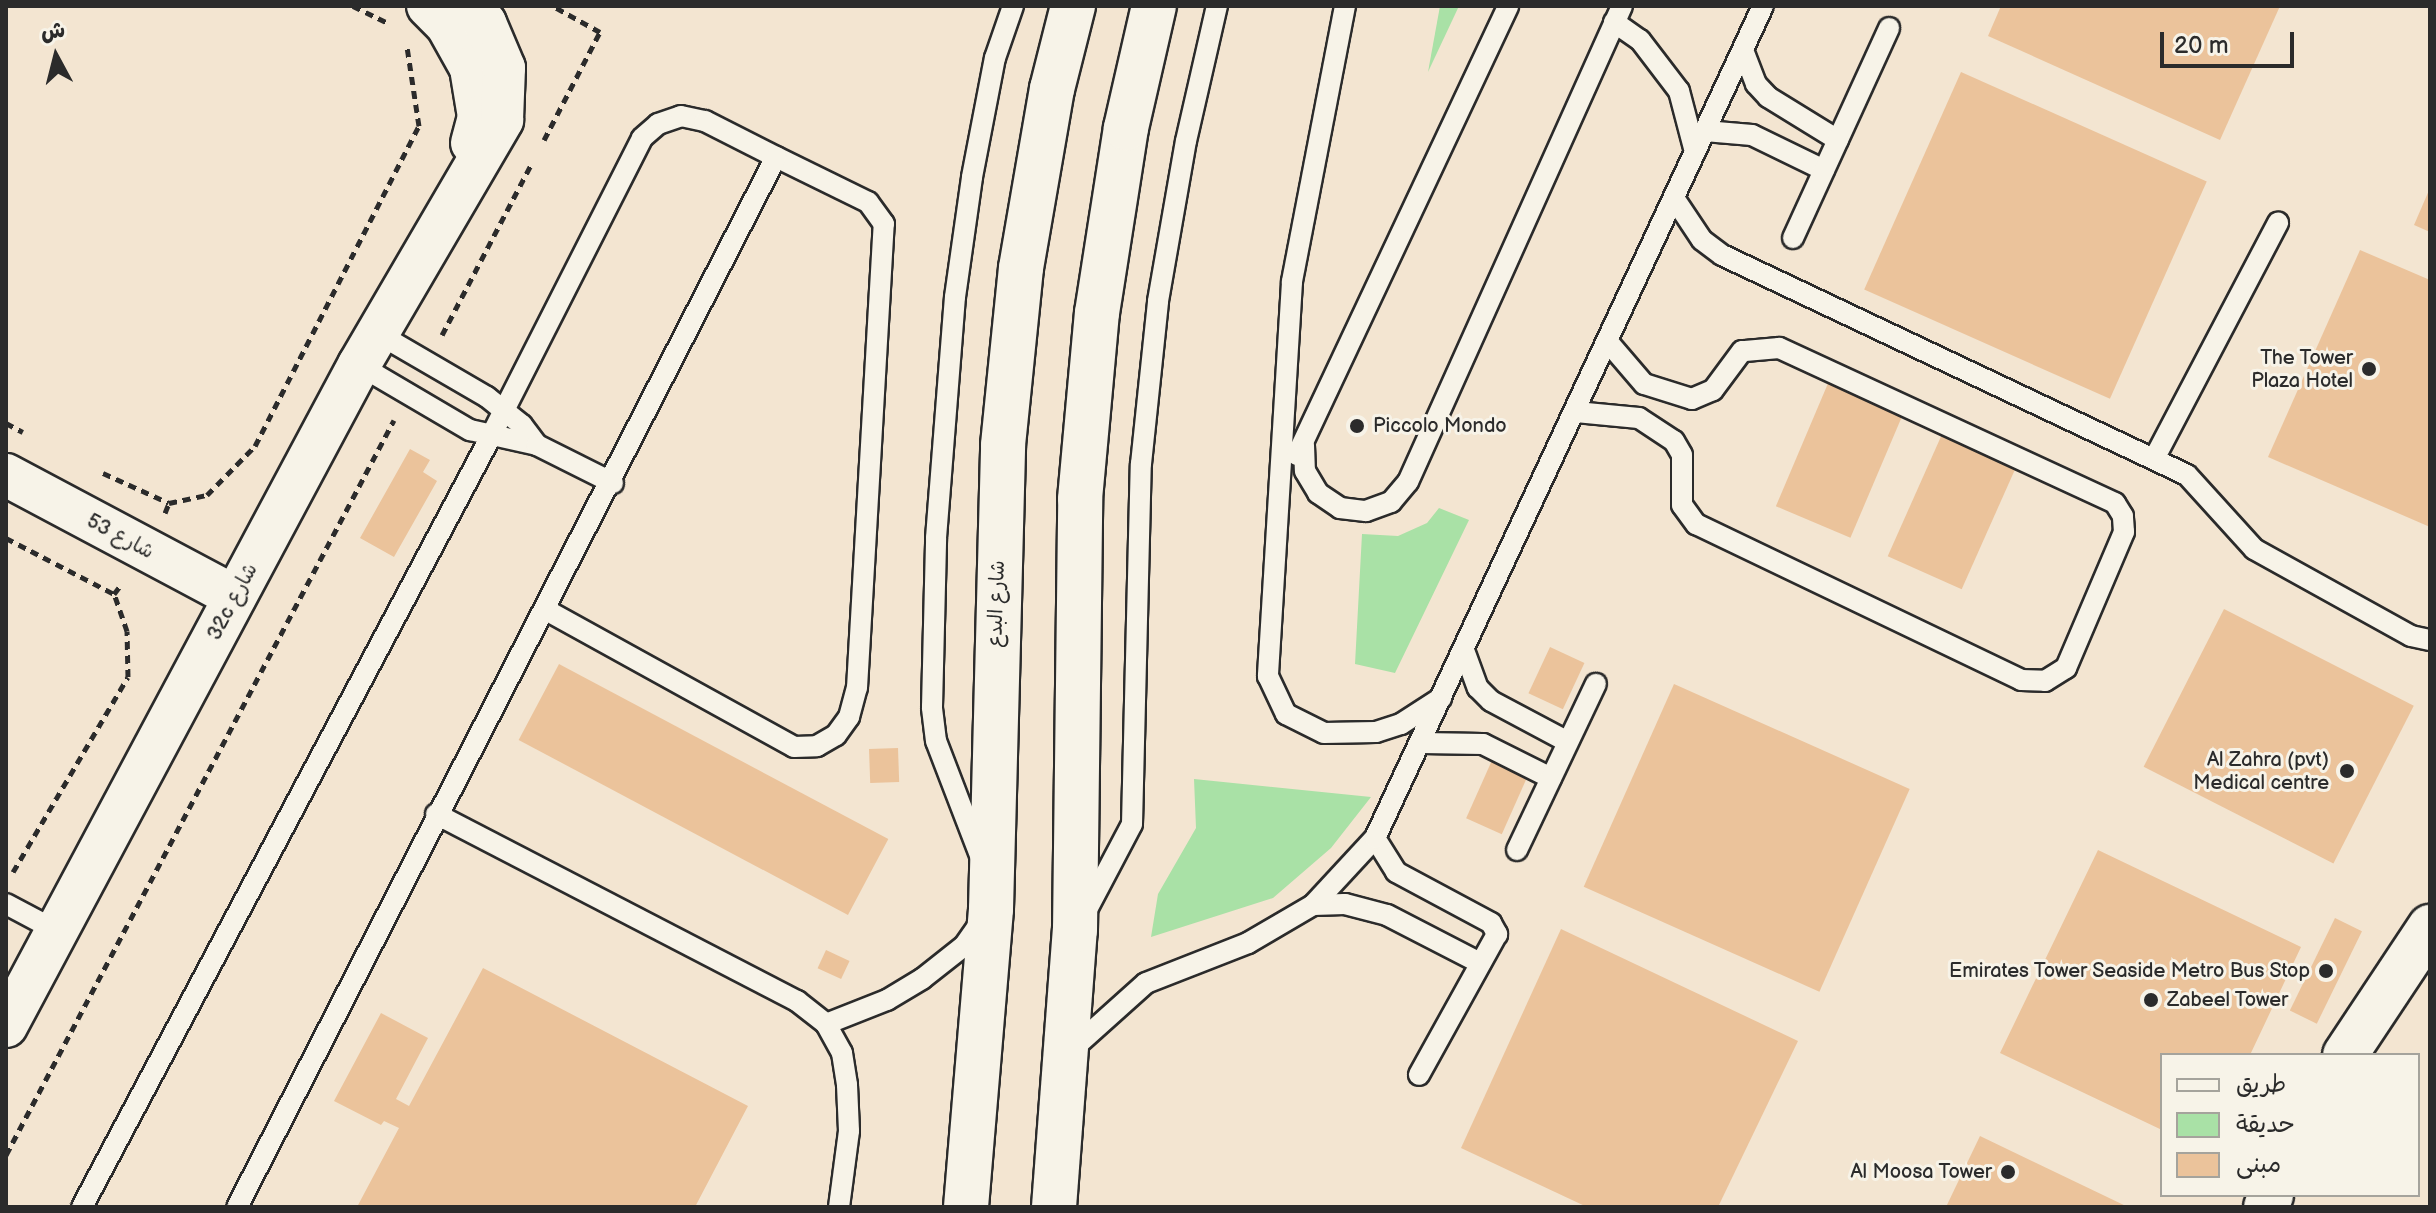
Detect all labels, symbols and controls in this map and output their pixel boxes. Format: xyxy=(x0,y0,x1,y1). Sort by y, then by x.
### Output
north arrow xyxy=(16,16,96,96)
scale bar xyxy=(2164,16,2298,66)
text: ش xyxy=(39,17,67,47)
text: 20 m xyxy=(2174,31,2229,60)
place label: The Tower Plaza Hotel xyxy=(2251,346,2353,393)
marker: The Tower Plaza Hotel xyxy=(2360,360,2378,378)
place label: Piccolo Mondo xyxy=(1373,414,1507,438)
marker: Piccolo Mondo xyxy=(1348,417,1366,435)
street label: شارع 53 xyxy=(82,509,158,565)
street label: 32c شارع xyxy=(203,560,263,644)
street label: شارع البدع xyxy=(983,560,1011,648)
place label: Al Zahra (pvt) Medical centre xyxy=(2193,748,2329,795)
marker: Al Zahra (pvt) Medical centre xyxy=(2336,760,2358,782)
place label: Emirates Tower Seaside Metro Bus Stop xyxy=(1948,959,2310,983)
marker: Emirates Tower Seaside Metro Bus Stop xyxy=(2317,962,2335,980)
place label: Zabeel Tower xyxy=(2167,988,2289,1012)
marker: Zabeel Tower xyxy=(2142,991,2160,1009)
legend xyxy=(2160,1053,2420,1197)
text: طريق xyxy=(2236,1070,2286,1099)
text: حديقة xyxy=(2236,1110,2295,1139)
text: مبنى xyxy=(2236,1150,2281,1179)
place label: Al Moosa Tower xyxy=(1850,1160,1992,1184)
marker: Al Moosa Tower xyxy=(1999,1163,2017,1181)

